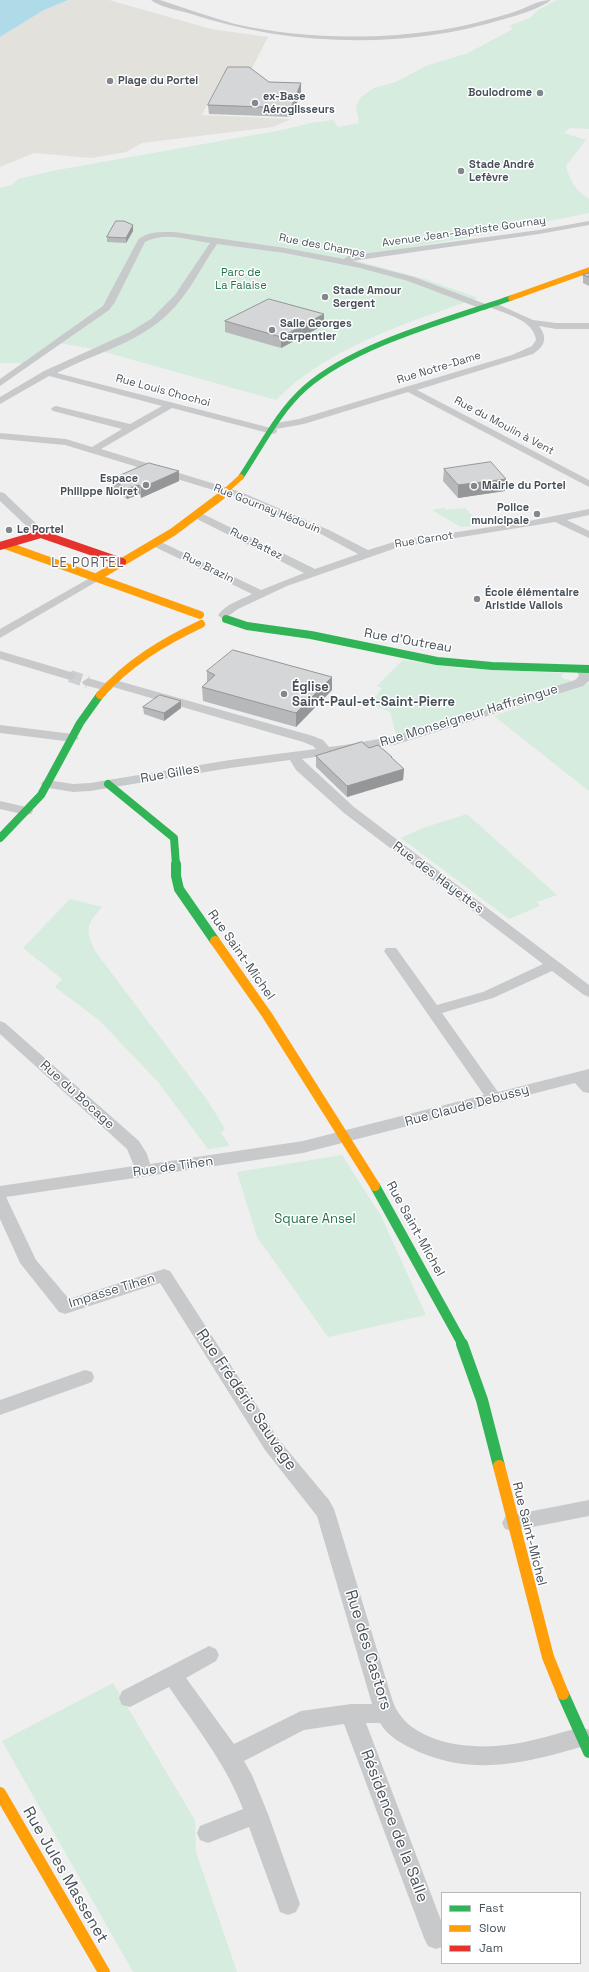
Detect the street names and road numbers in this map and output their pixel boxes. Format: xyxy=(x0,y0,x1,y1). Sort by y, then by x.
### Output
street label: Avenue Jean-Baptiste Gournay xyxy=(381,214,547,250)
street label: Rue des Champs xyxy=(278,231,366,261)
street label: Rue Notre-Dame xyxy=(395,349,483,387)
street label: Rue Louis Chochoi xyxy=(114,372,212,410)
street label: Rue du Moulin à Vent xyxy=(452,394,556,458)
street label: Rue Gournay Hédouin xyxy=(212,481,322,537)
street label: Rue Battez xyxy=(227,525,285,563)
street label: Rue Carnot xyxy=(394,529,454,551)
street label: Rue Brazin xyxy=(180,550,236,586)
street label: Rue d'Outreau xyxy=(363,626,453,656)
street label: Rue Monseigneur Haffreingue xyxy=(378,681,560,751)
street label: Rue Gilles xyxy=(139,761,201,787)
street label: Rue des Hayettes xyxy=(390,839,486,917)
street label: Rue Saint-Michel xyxy=(204,907,278,1003)
street label: Rue du Bocage xyxy=(37,1058,117,1132)
street label: Rue Claude Debussy xyxy=(403,1082,531,1130)
street label: Rue de Tihen xyxy=(132,1154,214,1180)
street label: Rue Saint-Michel xyxy=(382,1179,448,1279)
street label: Impasse Tihen xyxy=(67,1270,157,1312)
street label: Rue Frédéric Sauvage xyxy=(192,1326,300,1474)
street label: Rue Saint-Michel xyxy=(509,1481,549,1587)
street label: Rue des Castors xyxy=(341,1588,395,1712)
street label: Résidence de la Salle xyxy=(356,1747,432,1905)
street label: Rue Jules Massenet xyxy=(18,1804,112,1946)

